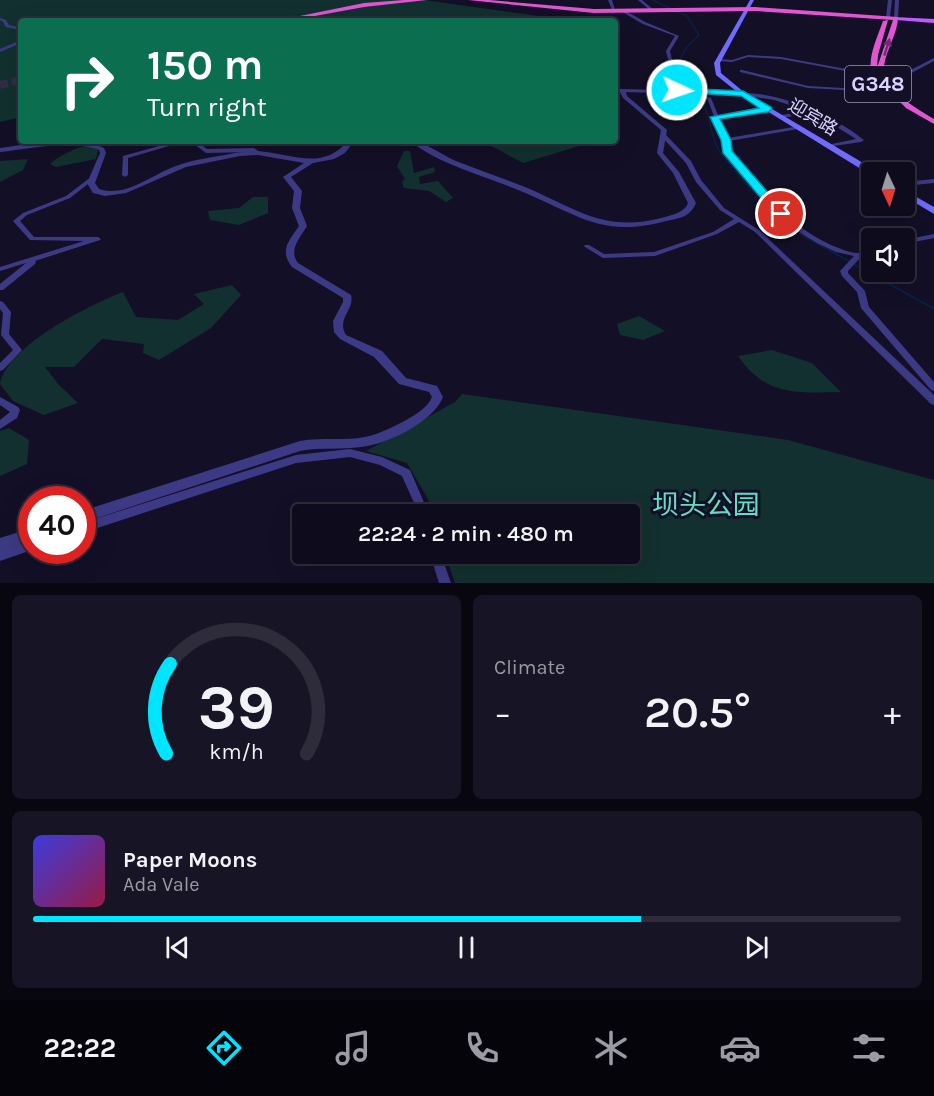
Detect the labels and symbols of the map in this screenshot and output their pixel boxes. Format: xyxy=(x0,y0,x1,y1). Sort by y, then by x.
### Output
one-way arrow xyxy=(882,38,892,56)
position arrow xyxy=(645,58,709,122)
road number: G348 xyxy=(845,66,911,102)
street label: 迎宾路 xyxy=(784,94,842,140)
north arrow xyxy=(861,162,915,216)
pin xyxy=(755,188,806,239)
speed limit sign: 40 xyxy=(18,486,96,564)
park label: 坝头公园 xyxy=(652,489,760,521)

